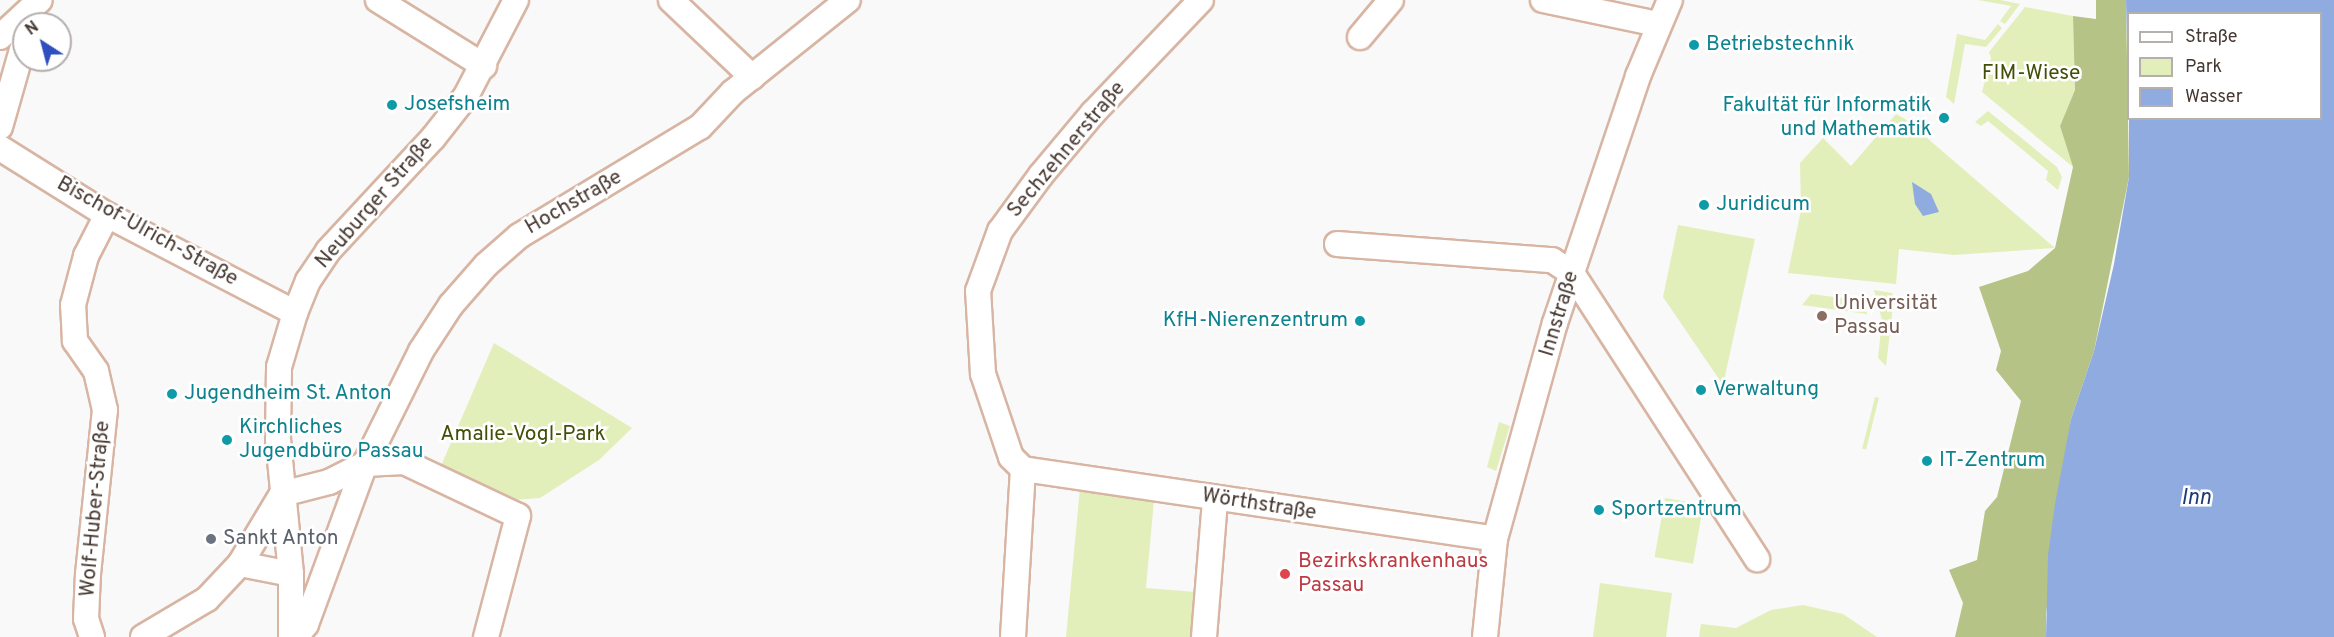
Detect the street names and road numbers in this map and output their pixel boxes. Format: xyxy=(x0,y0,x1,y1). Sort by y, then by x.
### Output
street label: Sechzehnerstraße xyxy=(1003,77,1131,223)
street label: Neuburger Straße xyxy=(311,132,439,274)
street label: Hochstraße xyxy=(521,165,627,241)
street label: Bischof-Ulrich-Straße xyxy=(52,172,242,292)
street label: Innstraße xyxy=(1535,268,1585,360)
street label: Wolf-Huber-Straße xyxy=(76,420,116,598)
street label: Wörthstraße xyxy=(1200,484,1318,526)

